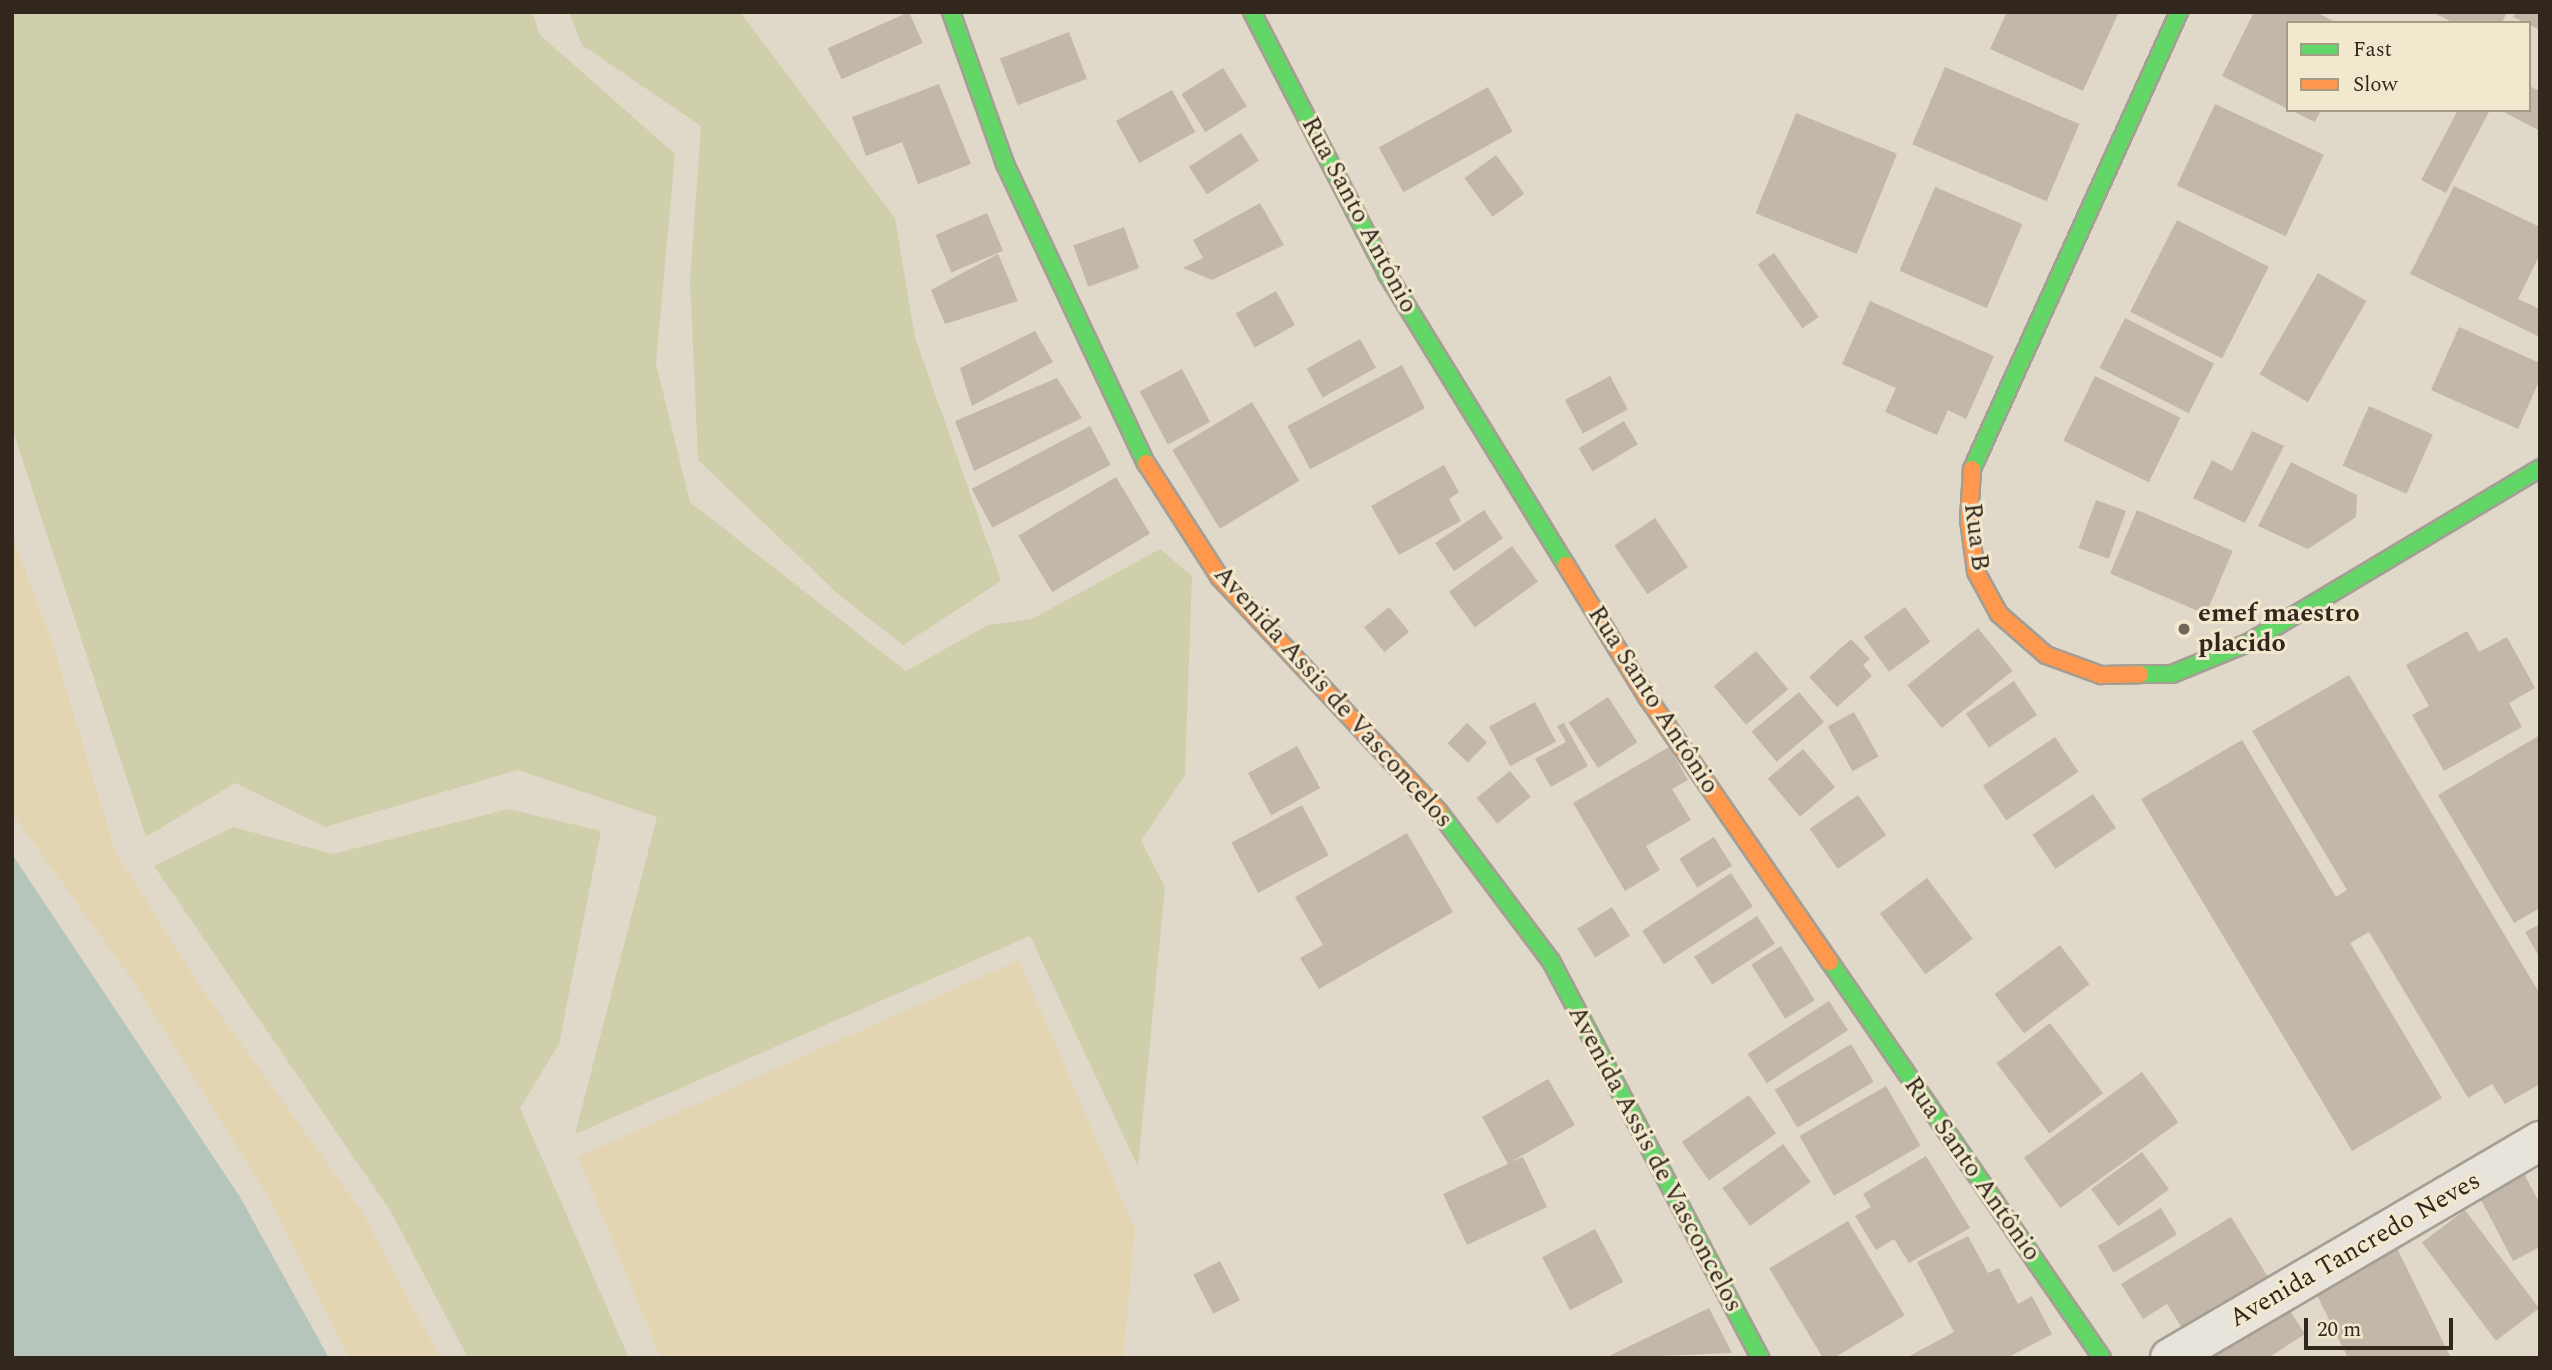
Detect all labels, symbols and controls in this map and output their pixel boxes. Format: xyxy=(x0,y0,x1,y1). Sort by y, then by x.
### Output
legend xyxy=(2286,21,2531,112)
text: Fast xyxy=(2353,34,2392,66)
text: Slow xyxy=(2353,69,2397,101)
street label: Rua Santo Antônio xyxy=(1294,111,1424,319)
street label: Rua B xyxy=(1956,501,1996,573)
street label: Avenida Assis de Vasconcelos xyxy=(1207,559,1459,835)
place label: emef maestro placido xyxy=(2198,598,2360,660)
street label: Rua Santo Antônio xyxy=(1581,600,1725,800)
marker: emef maestro placido xyxy=(2176,621,2192,637)
street label: Avenida Assis de Vasconcelos xyxy=(1561,1000,1749,1318)
street label: Rua Santo Antônio xyxy=(1897,1071,2047,1267)
street label: Avenida Tancredo Neves xyxy=(2224,1165,2486,1335)
scale bar xyxy=(2307,1304,2456,1348)
text: 20 m xyxy=(2317,1314,2361,1346)

